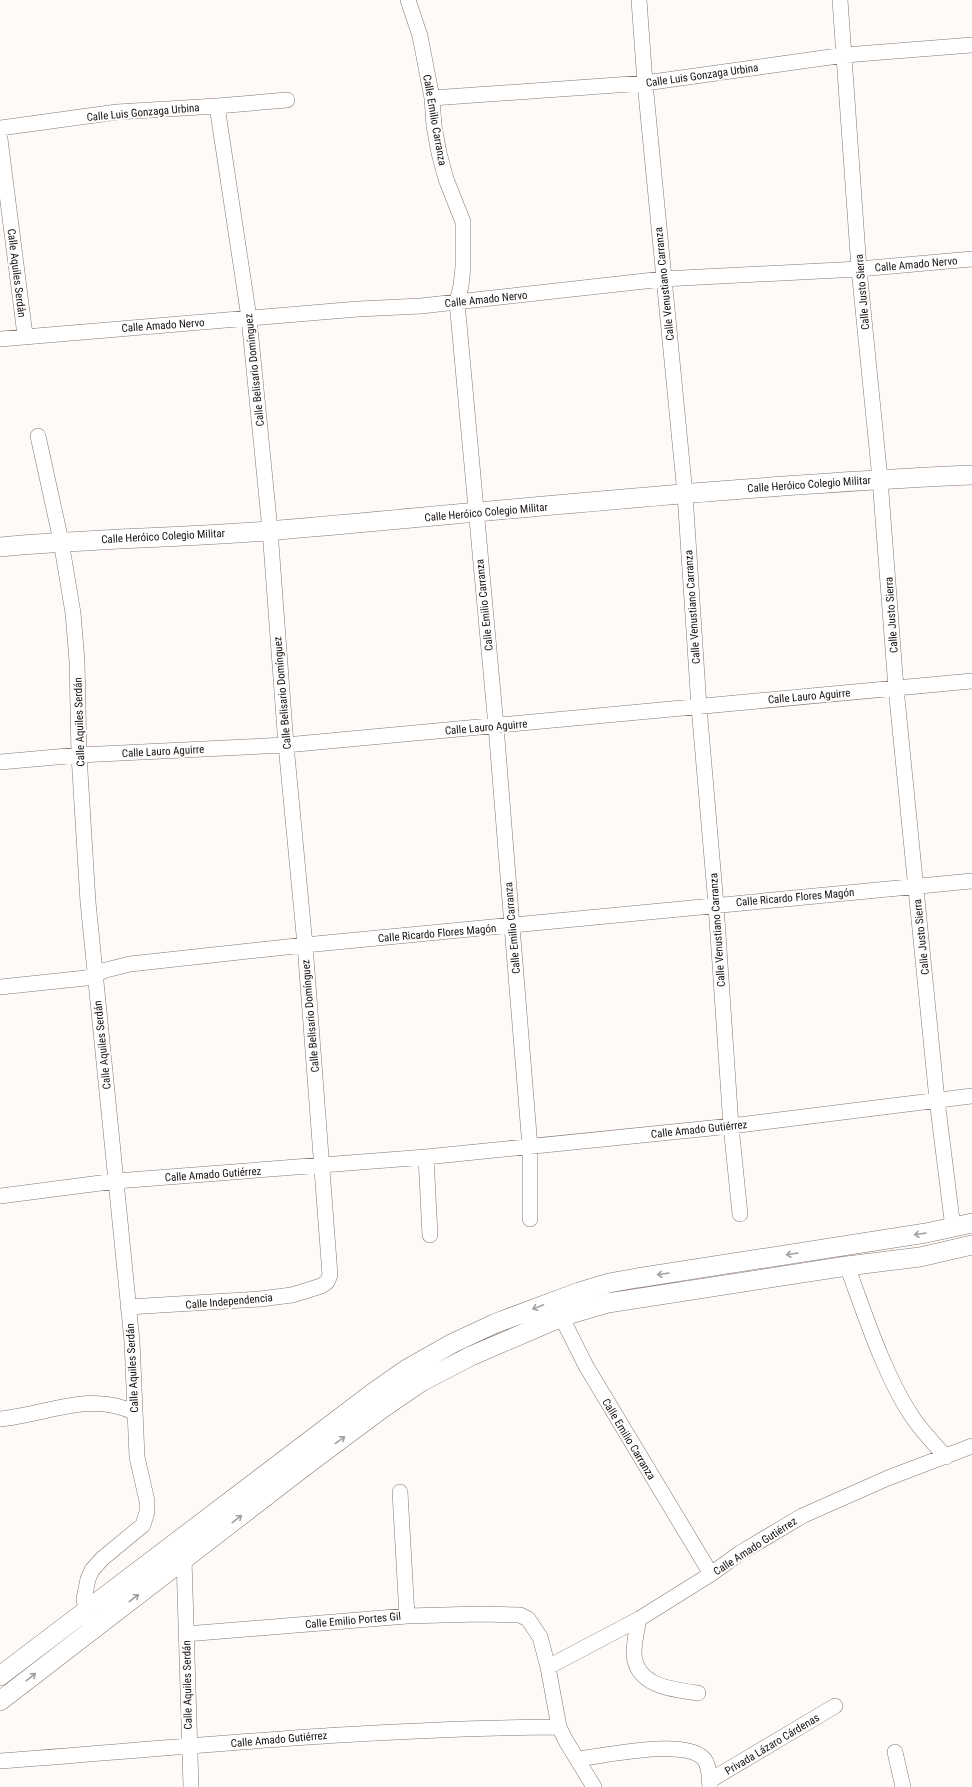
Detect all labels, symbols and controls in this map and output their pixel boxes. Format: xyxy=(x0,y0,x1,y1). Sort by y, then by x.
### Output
street label: Calle Luis Gonzaga Urbina xyxy=(645,61,759,90)
street label: Calle Emilio Carranza xyxy=(420,74,449,167)
street label: Calle Luis Gonzaga Urbina xyxy=(86,101,200,124)
street label: Calle Venustiano Carranza xyxy=(652,227,677,341)
street label: Calle Aquiles Serdán xyxy=(5,228,28,318)
street label: Calle Justo Sierra xyxy=(853,253,872,330)
street label: Calle Amado Nervo xyxy=(874,254,959,275)
street label: Calle Amado Nervo xyxy=(444,289,529,310)
street label: Calle Belisario Domínguez xyxy=(242,313,267,427)
street label: Calle Amado Nervo xyxy=(121,316,205,335)
street label: Calle Heróico Colegio Militar xyxy=(747,474,872,495)
street label: Calle Heróico Colegio Militar xyxy=(424,501,549,524)
street label: Calle Heróico Colegio Militar xyxy=(101,527,226,546)
street label: Calle Venustiano Carranza xyxy=(682,550,703,664)
street label: Calle Emilio Carranza xyxy=(473,558,496,652)
street label: Calle Justo Sierra xyxy=(882,576,901,653)
street label: Calle Belisario Domínguez xyxy=(271,636,294,750)
street label: Calle Aquiles Serdán xyxy=(71,677,88,767)
street label: Calle Lauro Aguirre xyxy=(767,686,851,707)
street label: Calle Lauro Aguirre xyxy=(444,717,528,738)
street label: Calle Lauro Aguirre xyxy=(121,743,205,760)
street label: Calle Venustiano Carranza xyxy=(707,873,728,987)
street label: Calle Emilio Carranza xyxy=(502,881,523,974)
street label: Calle Ricardo Flores Magón xyxy=(735,886,855,909)
street label: Calle Justo Sierra xyxy=(911,898,932,976)
street label: Calle Ricardo Flores Magón xyxy=(377,922,497,945)
street label: Calle Belisario Domínguez xyxy=(299,959,322,1073)
street label: Calle Aquiles Serdán xyxy=(91,1000,114,1090)
street label: Calle Amado Gutiérrez xyxy=(650,1118,748,1141)
street label: Calle Amado Gutiérrez xyxy=(164,1165,262,1184)
one-way arrow xyxy=(914,1230,927,1238)
one-way arrow xyxy=(786,1250,799,1258)
one-way arrow xyxy=(657,1270,670,1278)
street label: Calle Independencia xyxy=(185,1291,273,1312)
one-way arrow xyxy=(532,1303,544,1311)
street label: Calle Aquiles Serdán xyxy=(124,1323,141,1413)
street label: Calle Emilio Carranza xyxy=(599,1396,658,1482)
one-way arrow xyxy=(334,1436,345,1444)
one-way arrow xyxy=(231,1514,242,1523)
street label: Calle Amado Gutiérrez xyxy=(711,1514,800,1578)
one-way arrow xyxy=(128,1594,139,1602)
street label: Calle Emilio Portes Gil xyxy=(305,1610,402,1631)
street label: Calle Aquiles Serdán xyxy=(180,1640,195,1730)
one-way arrow xyxy=(25,1673,36,1682)
street label: Privada Lázaro Cárdenas xyxy=(723,1711,822,1778)
street label: Calle Amado Gutiérrez xyxy=(230,1729,328,1750)

